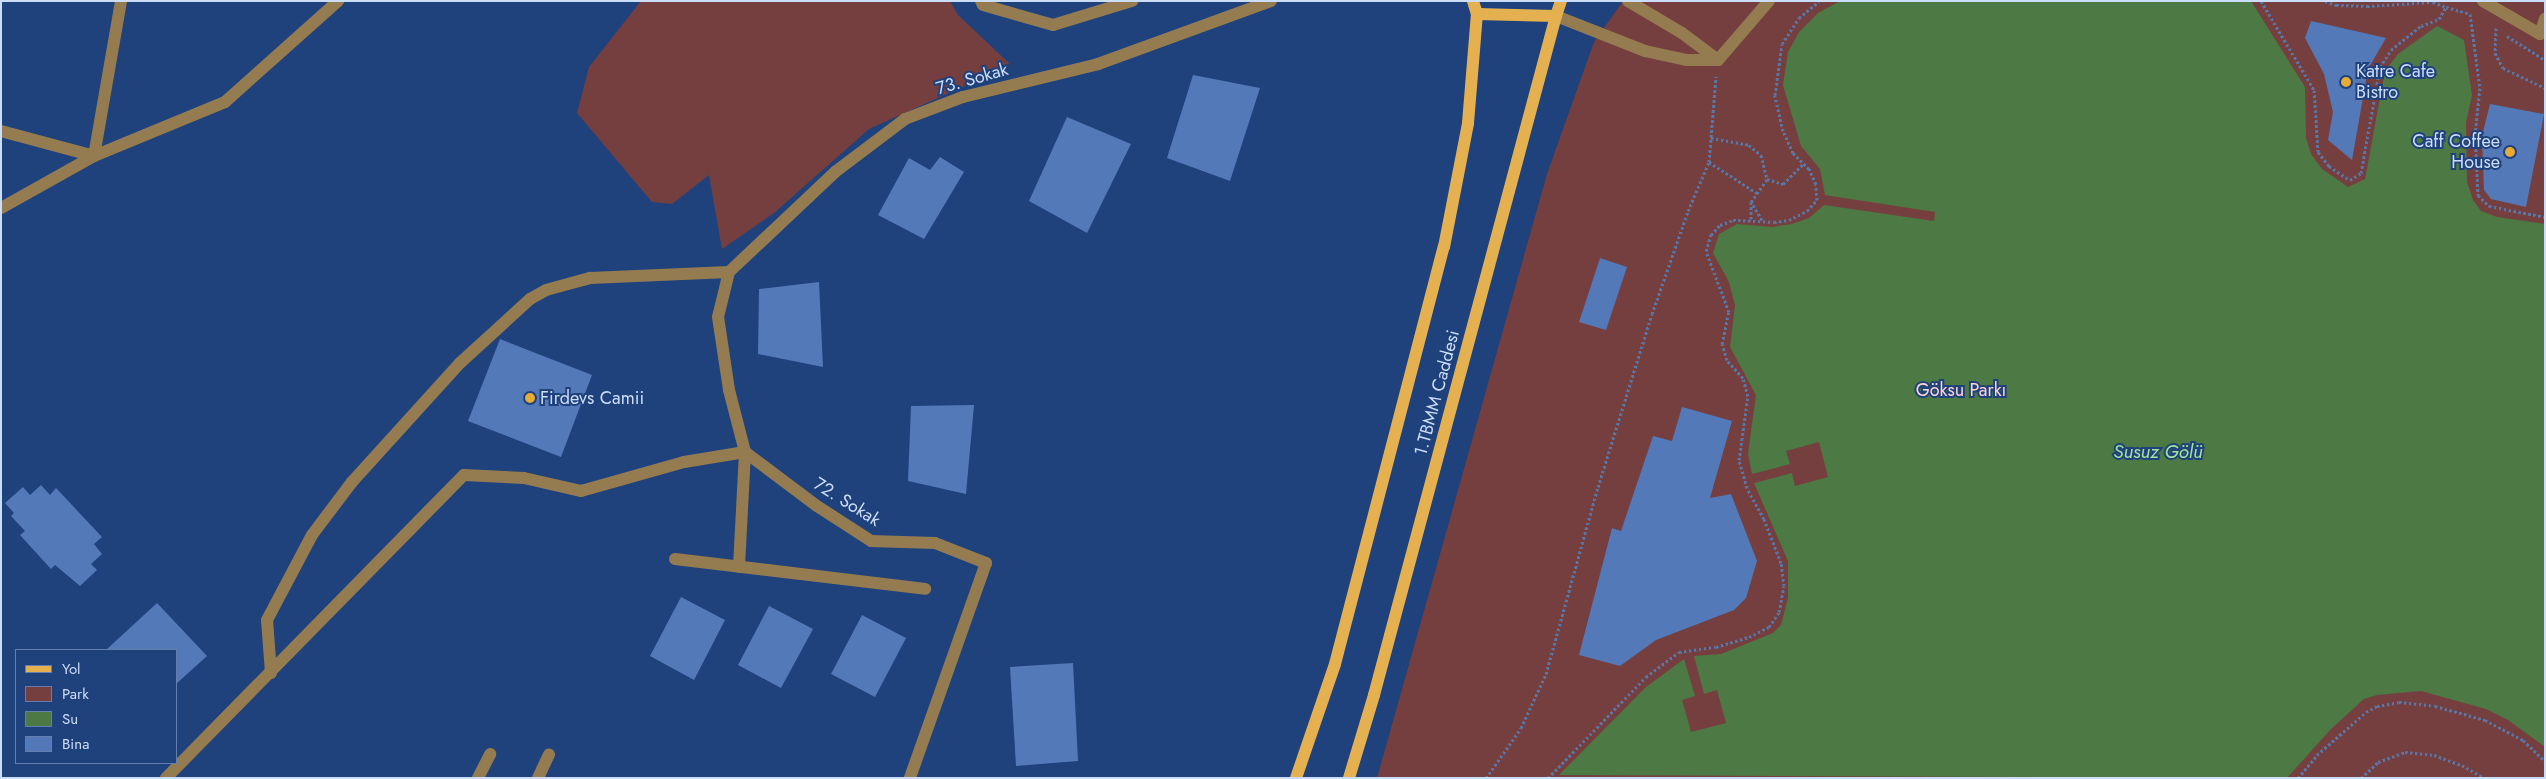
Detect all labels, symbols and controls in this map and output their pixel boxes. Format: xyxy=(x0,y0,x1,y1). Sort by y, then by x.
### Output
street label: 73. Sokak xyxy=(933,58,1011,100)
place label: Katre Cafe Bistro xyxy=(2356,61,2435,104)
marker: Katre Cafe Bistro xyxy=(2340,76,2352,88)
place label: Caff Coffee House xyxy=(2412,131,2500,173)
marker: Caff Coffee House xyxy=(2504,146,2516,158)
street label: 1.TBMM Caddesi xyxy=(1410,328,1464,458)
park label: Göksu Parkı xyxy=(1916,379,2006,401)
place label: Firdevs Camii xyxy=(540,387,644,409)
marker: Firdevs Camii xyxy=(524,392,536,404)
water label: Susuz Gölü xyxy=(2113,441,2203,463)
street label: 72. Sokak xyxy=(810,473,884,531)
legend xyxy=(15,649,178,764)
text: Yol xyxy=(62,658,81,680)
text: Park xyxy=(62,683,89,705)
text: Su xyxy=(62,708,78,730)
text: Bina xyxy=(62,733,89,755)

